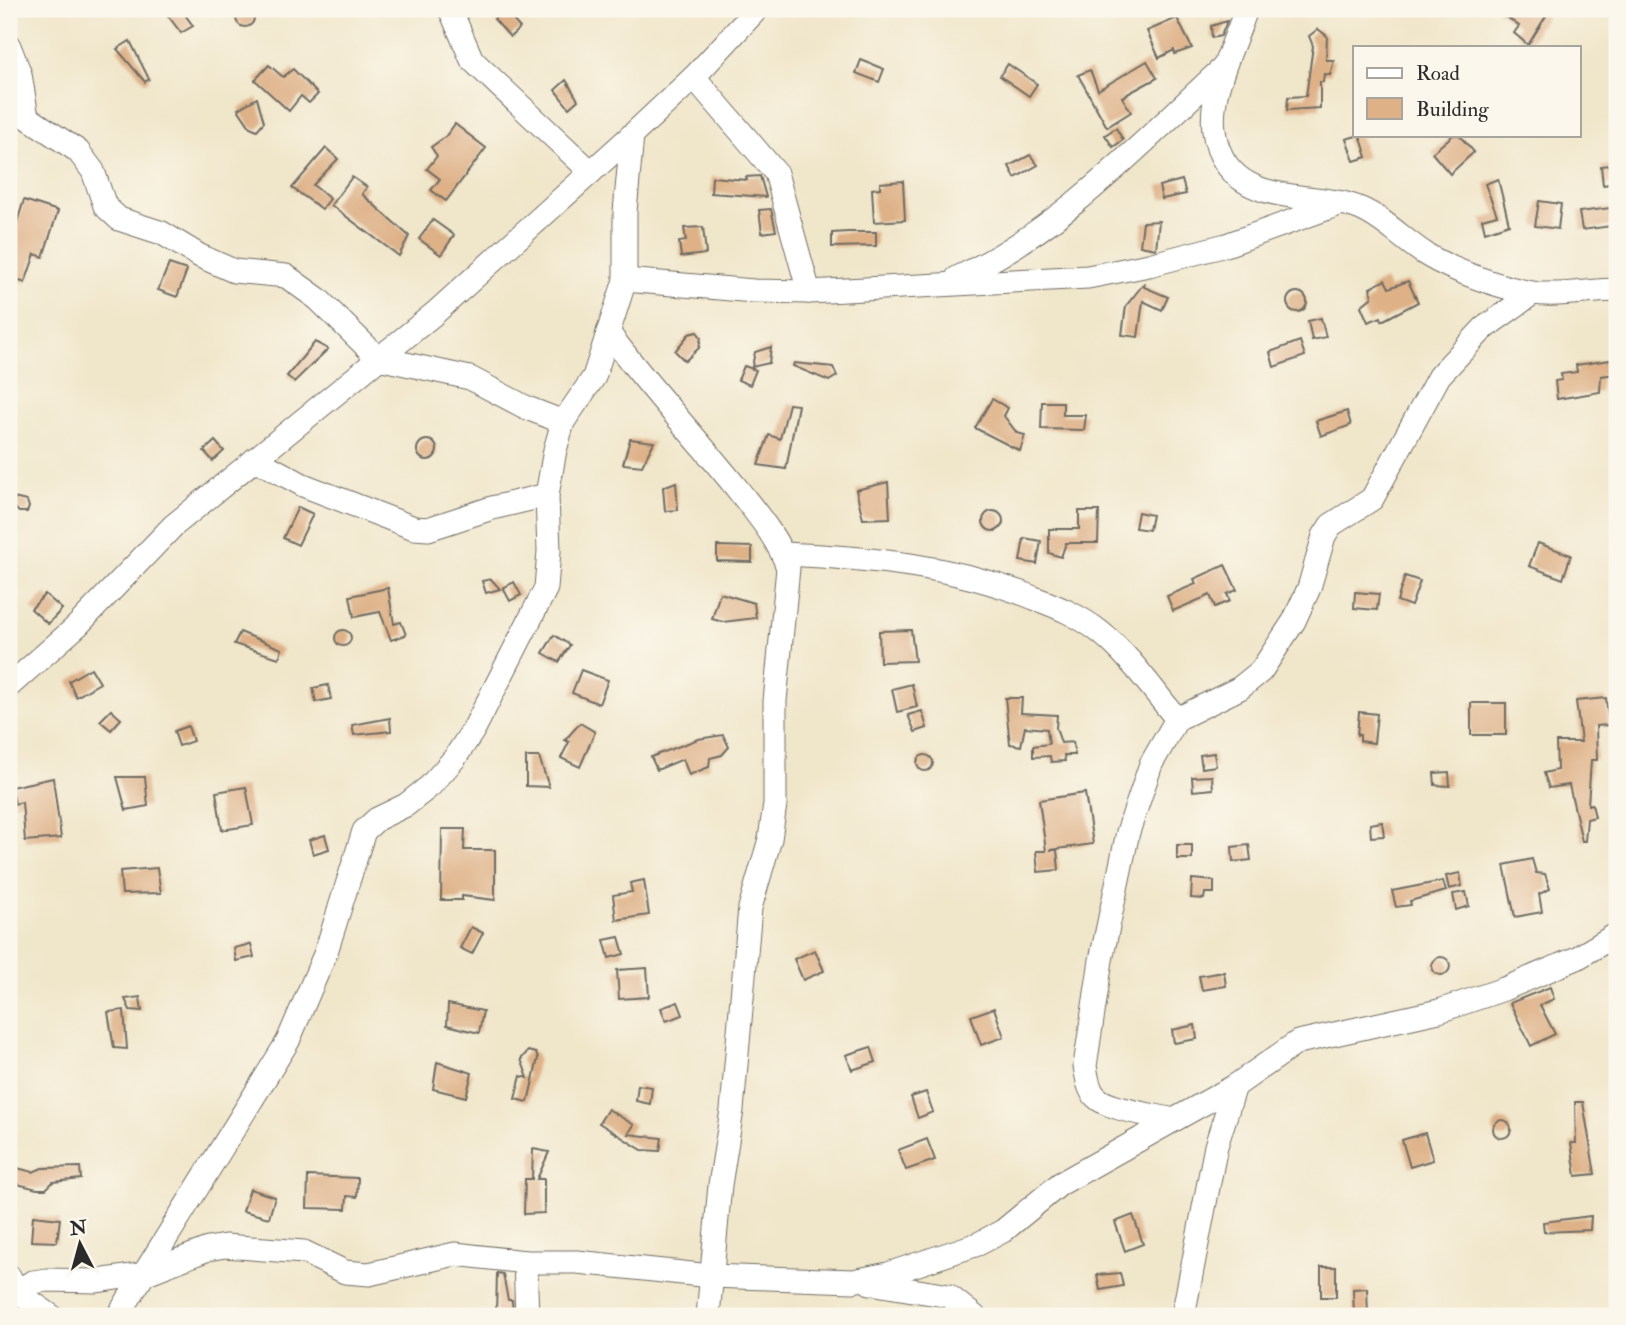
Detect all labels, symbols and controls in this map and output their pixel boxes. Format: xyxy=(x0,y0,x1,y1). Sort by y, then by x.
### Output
legend xyxy=(1353,46,1580,136)
text: Road xyxy=(1416,60,1461,87)
text: Building xyxy=(1416,96,1489,123)
north arrow xyxy=(46,1210,116,1280)
text: N xyxy=(68,1215,89,1241)

